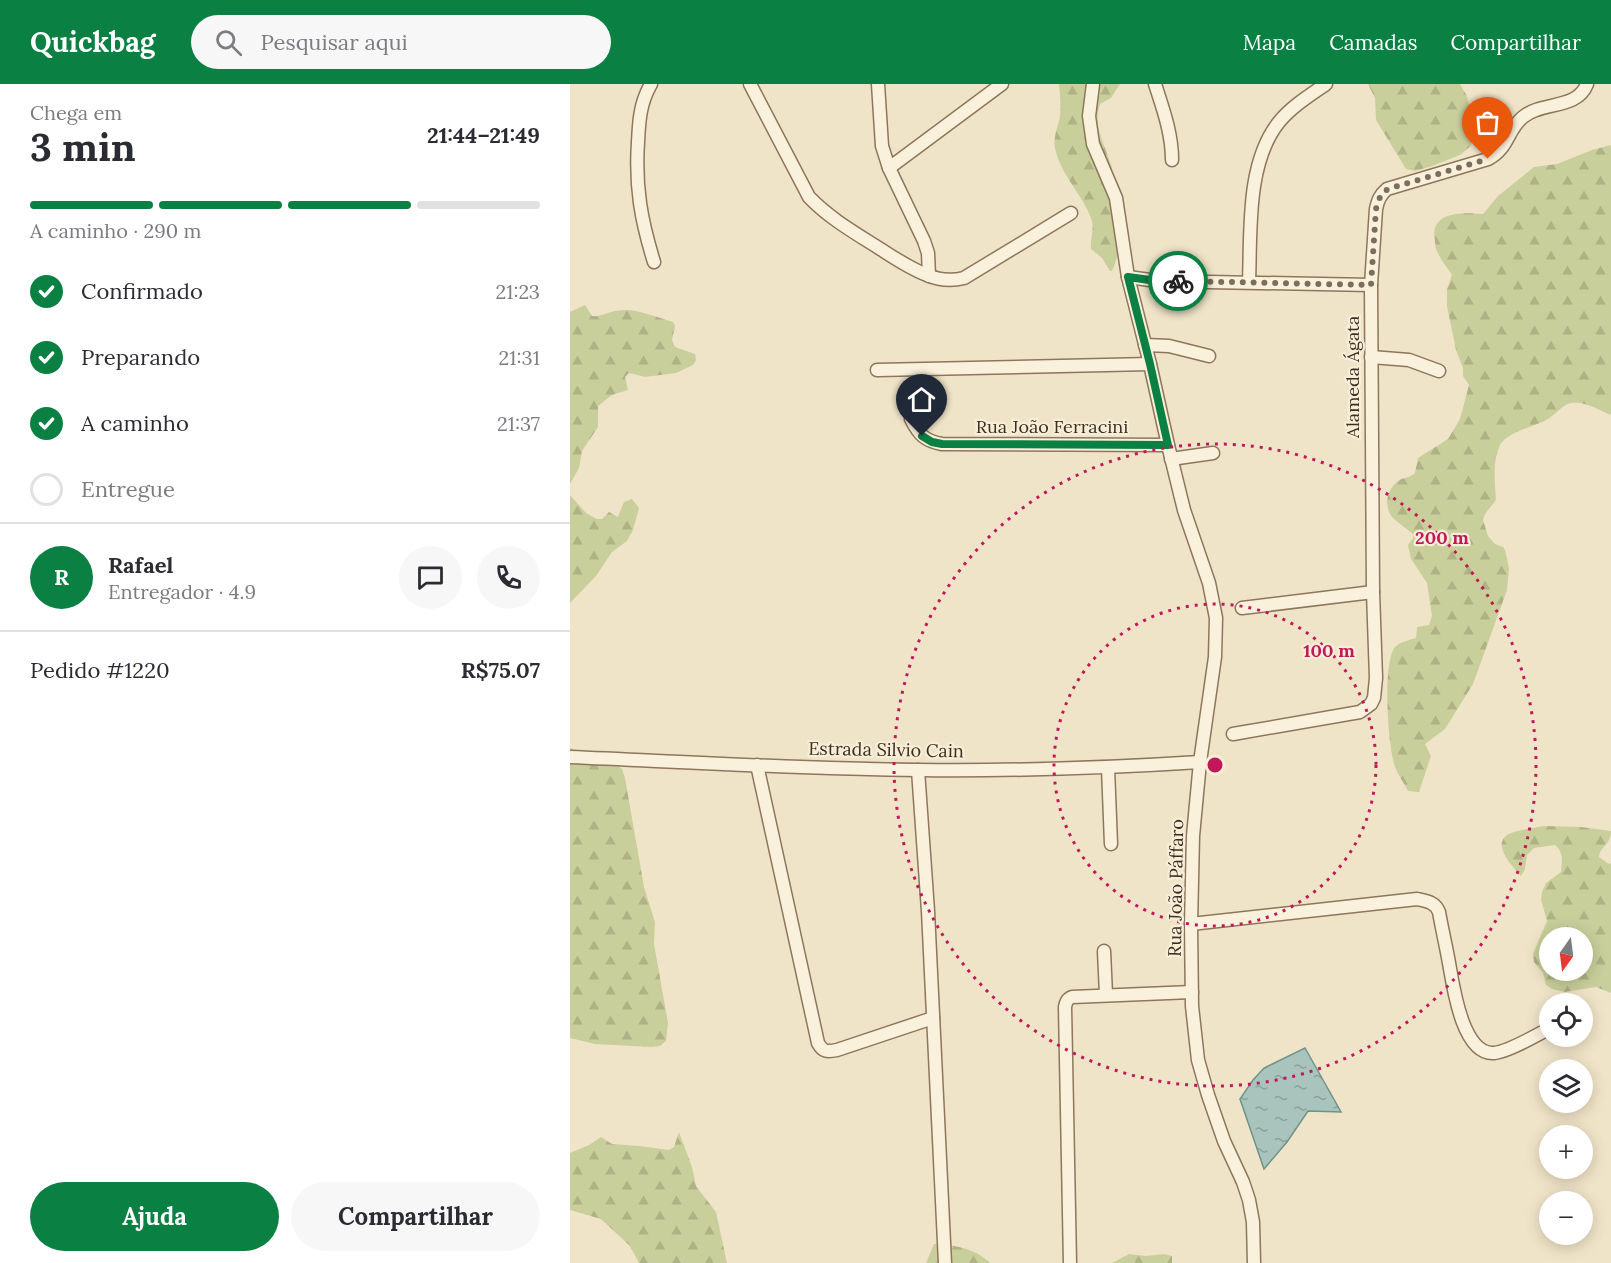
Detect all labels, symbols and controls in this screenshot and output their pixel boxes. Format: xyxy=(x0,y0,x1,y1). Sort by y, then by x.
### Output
search box xyxy=(191,15,611,69)
text: Quickbag xyxy=(30,24,155,60)
icon: search xyxy=(212,26,245,59)
text: Pesquisar aqui xyxy=(260,28,408,56)
text: Mapa xyxy=(1243,29,1296,56)
text: Camadas xyxy=(1329,29,1417,56)
text: Compartilhar xyxy=(1450,29,1581,56)
pin xyxy=(1462,97,1513,159)
text: Chega em xyxy=(30,100,122,125)
icon: bag xyxy=(1471,106,1504,139)
text: 21:44–21:49 xyxy=(427,121,540,149)
text: 3 min xyxy=(30,122,136,172)
text: A caminho · 290 m xyxy=(30,218,201,243)
courier xyxy=(1148,251,1208,311)
icon: bike xyxy=(1162,265,1195,298)
icon: check xyxy=(30,275,63,308)
text: Confirmado xyxy=(81,277,203,305)
text: 21:23 xyxy=(495,279,540,304)
street label: Alameda Ágata xyxy=(1341,316,1364,439)
icon: check xyxy=(30,341,63,374)
text: Preparando xyxy=(81,343,200,371)
text: 21:31 xyxy=(499,345,540,370)
pin xyxy=(896,374,947,436)
icon: home xyxy=(905,383,938,416)
icon: check xyxy=(30,407,63,440)
text: A caminho xyxy=(81,409,189,437)
text: 21:37 xyxy=(497,411,540,436)
street label: Rua João Ferracini xyxy=(976,415,1128,438)
text: Entregue xyxy=(81,475,175,503)
text: 200 m xyxy=(1415,526,1469,549)
button: chat xyxy=(399,546,462,609)
button: phone xyxy=(477,546,540,609)
text: Rafael xyxy=(108,551,173,579)
text: R xyxy=(54,563,69,591)
text: Entregador · 4.9 xyxy=(108,579,256,604)
text: 100 m xyxy=(1303,639,1355,662)
text: Pedido #1220 xyxy=(30,656,170,684)
text: R$75.07 xyxy=(461,656,540,684)
street label: Estrada Silvio Cain xyxy=(808,737,964,762)
centre of rings xyxy=(1205,755,1225,775)
street label: Rua João Páffaro xyxy=(1163,819,1188,957)
north arrow xyxy=(1539,927,1593,981)
map controls xyxy=(1539,927,1593,1245)
button: locate xyxy=(1539,993,1593,1047)
button: layers xyxy=(1539,1059,1593,1113)
button: + xyxy=(1539,1125,1593,1179)
button: Ajuda xyxy=(30,1182,279,1251)
button: Compartilhar xyxy=(291,1182,540,1251)
button: − xyxy=(1539,1191,1593,1245)

